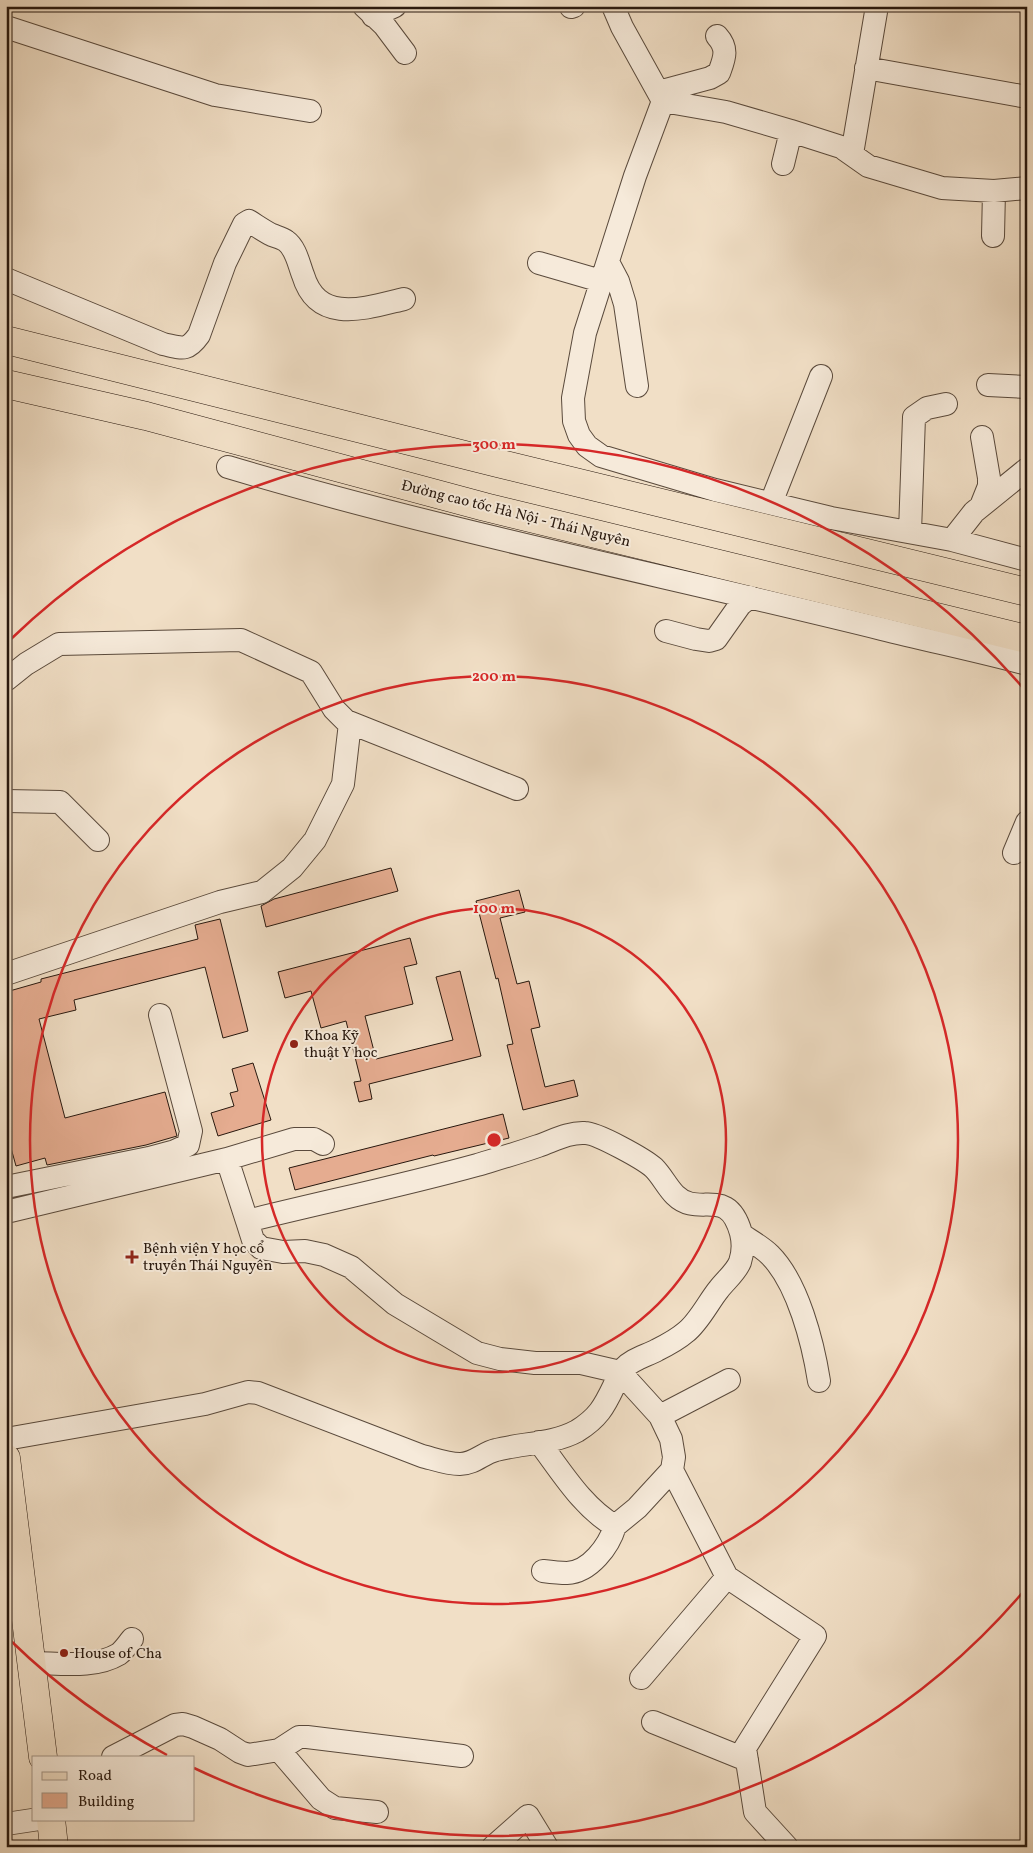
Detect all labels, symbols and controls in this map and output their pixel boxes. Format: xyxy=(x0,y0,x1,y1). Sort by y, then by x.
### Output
text: 300 m xyxy=(472,435,516,456)
street label: Đường cao tốc Hà Nội - Thái Nguyên xyxy=(399,476,633,553)
text: 200 m xyxy=(472,667,516,688)
text: 100 m xyxy=(473,899,516,920)
place label: Khoa Kỹ thuật Y học xyxy=(304,1026,378,1064)
marker: Khoa Kỹ thuật Y học xyxy=(288,1038,300,1050)
centre of rings xyxy=(485,1131,503,1149)
place label: Bệnh viện Y học cổ truyền Thái Nguyên xyxy=(143,1239,272,1277)
marker: Bệnh viện Y học cổ truyền Thái Nguyên xyxy=(125,1250,139,1264)
place label: House of Cha xyxy=(74,1644,162,1665)
marker: House of Cha xyxy=(58,1647,70,1659)
legend xyxy=(32,1756,195,1820)
text: Road xyxy=(78,1766,112,1787)
text: Building xyxy=(78,1792,135,1813)

